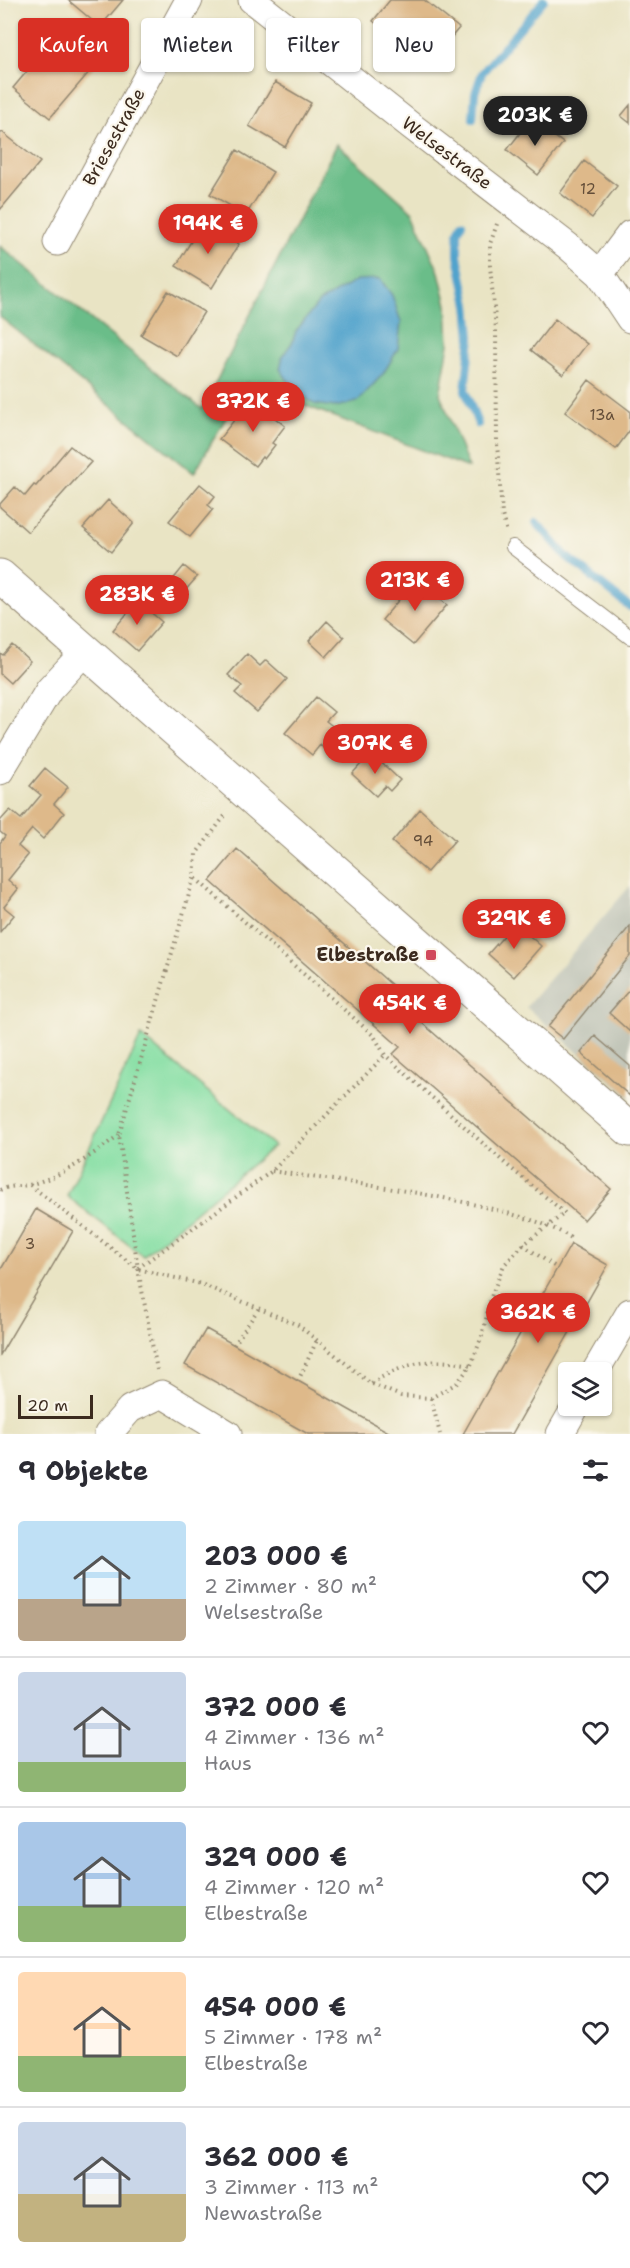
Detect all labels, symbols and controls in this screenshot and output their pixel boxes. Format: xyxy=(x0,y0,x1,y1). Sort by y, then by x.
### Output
chip: Kaufen xyxy=(18,18,129,72)
chip: Mieten xyxy=(141,18,254,72)
chip: Filter xyxy=(266,18,361,72)
chip: Neu xyxy=(373,18,455,72)
street label: Briesestraße xyxy=(77,84,151,190)
pin: 203K € xyxy=(486,96,584,147)
text: 203K € xyxy=(497,102,573,128)
street label: Welsestraße xyxy=(397,111,497,195)
house number: 12 xyxy=(580,179,596,199)
pin: 194K € xyxy=(159,204,257,255)
text: 194K € xyxy=(172,210,244,236)
pin: 372K € xyxy=(204,382,302,433)
text: 372K € xyxy=(216,388,290,414)
house number: 13a xyxy=(589,405,615,425)
pin: 213K € xyxy=(366,561,464,612)
text: 213K € xyxy=(380,567,450,593)
pin: 283K € xyxy=(88,575,186,626)
text: 283K € xyxy=(99,581,175,607)
pin: 307K € xyxy=(326,724,424,775)
text: 307K € xyxy=(337,730,413,756)
house number: 94 xyxy=(413,831,433,851)
pin: 329K € xyxy=(465,899,563,950)
text: 329K € xyxy=(477,905,551,931)
place label: Elbestraße xyxy=(316,943,419,967)
marker: Elbestraße xyxy=(424,948,438,962)
pin: 454K € xyxy=(361,984,459,1035)
text: 454K € xyxy=(373,990,447,1016)
house number: 3 xyxy=(25,1234,35,1254)
pin: 362K € xyxy=(489,1293,587,1344)
text: 362K € xyxy=(500,1299,576,1325)
map controls xyxy=(558,1362,612,1416)
button: layers xyxy=(558,1362,612,1416)
scale bar xyxy=(18,1392,93,1420)
text: 20 m xyxy=(27,1395,68,1416)
text: 9 Objekte xyxy=(18,1453,148,1488)
icon: filters xyxy=(579,1454,612,1487)
text: 203 000 € xyxy=(204,1538,348,1573)
icon: home xyxy=(66,1545,138,1617)
icon: heart xyxy=(579,1565,612,1598)
text: 2 Zimmer · 80 m² xyxy=(204,1573,377,1599)
text: Welsestraße xyxy=(204,1599,323,1625)
text: 372 000 € xyxy=(204,1689,347,1724)
icon: home xyxy=(66,1696,138,1768)
icon: heart xyxy=(579,1716,612,1749)
text: 4 Zimmer · 136 m² xyxy=(204,1724,384,1750)
text: Haus xyxy=(204,1750,252,1776)
text: 329 000 € xyxy=(204,1839,347,1874)
icon: home xyxy=(66,1846,138,1918)
icon: heart xyxy=(579,1866,612,1899)
text: 4 Zimmer · 120 m² xyxy=(204,1874,384,1900)
text: Elbestraße xyxy=(204,1900,308,1926)
text: 454 000 € xyxy=(204,1989,346,2024)
icon: home xyxy=(66,1996,138,2068)
icon: heart xyxy=(579,2016,612,2049)
text: 5 Zimmer · 178 m² xyxy=(204,2024,382,2050)
text: Elbestraße xyxy=(204,2050,308,2076)
text: 362 000 € xyxy=(204,2139,348,2174)
icon: home xyxy=(66,2146,138,2218)
icon: heart xyxy=(579,2166,612,2199)
text: 3 Zimmer · 113 m² xyxy=(204,2174,379,2200)
text: Newastraße xyxy=(204,2200,323,2226)

